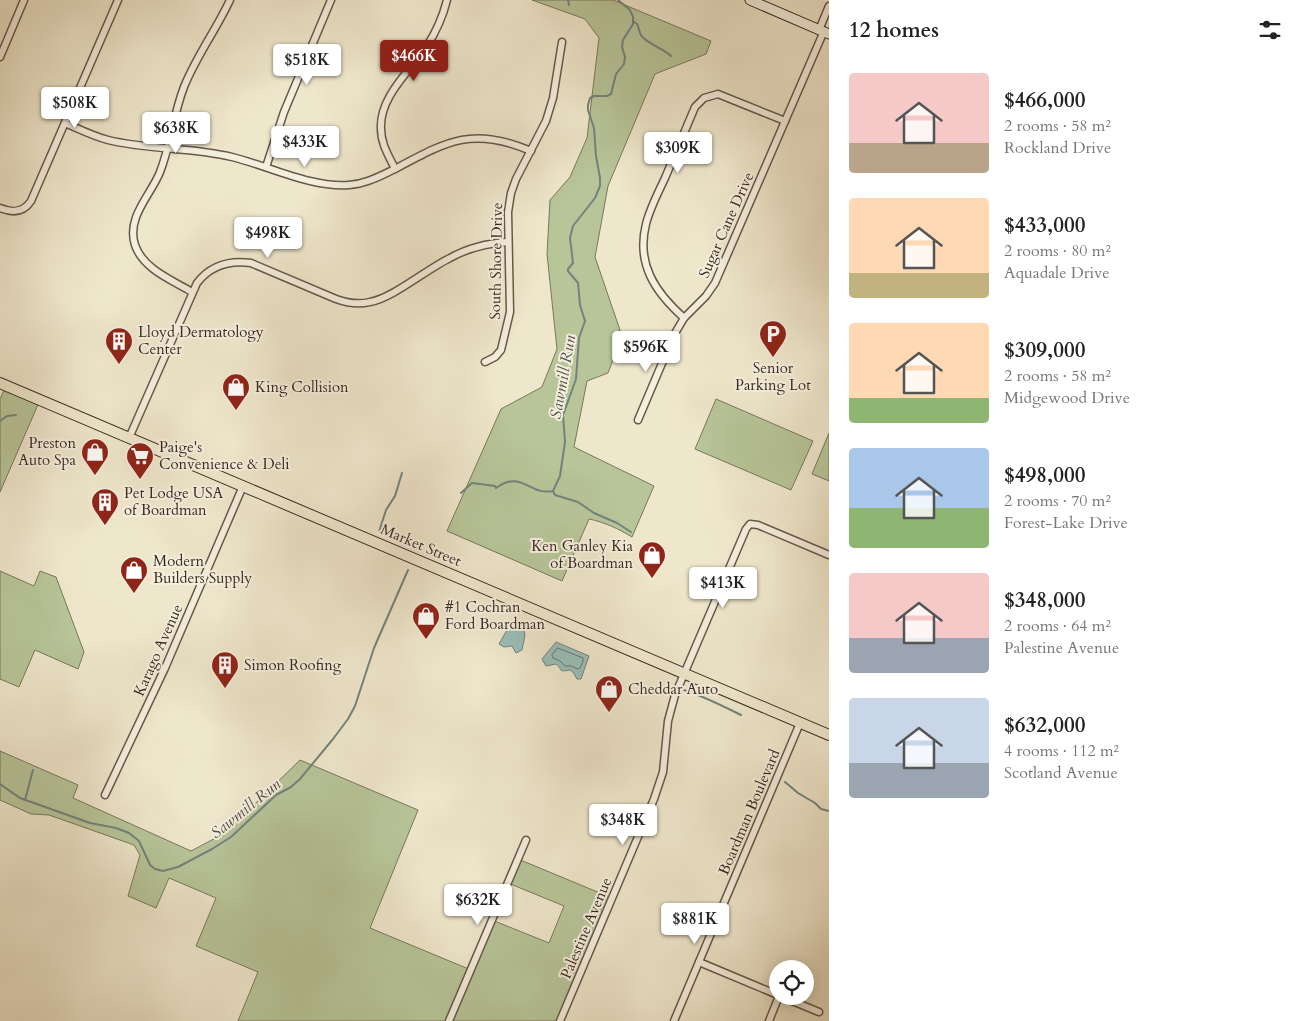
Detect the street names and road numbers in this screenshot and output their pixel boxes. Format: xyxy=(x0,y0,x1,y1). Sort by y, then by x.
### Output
street label: Sugar Cane Drive xyxy=(694,169,758,281)
street label: South Shore Drive xyxy=(485,202,507,320)
street label: Market Street xyxy=(378,519,465,571)
street label: Karago Avenue xyxy=(129,601,187,699)
street label: Boardman Boulevard xyxy=(713,746,785,878)
street label: Palestine Avenue xyxy=(556,874,616,982)

